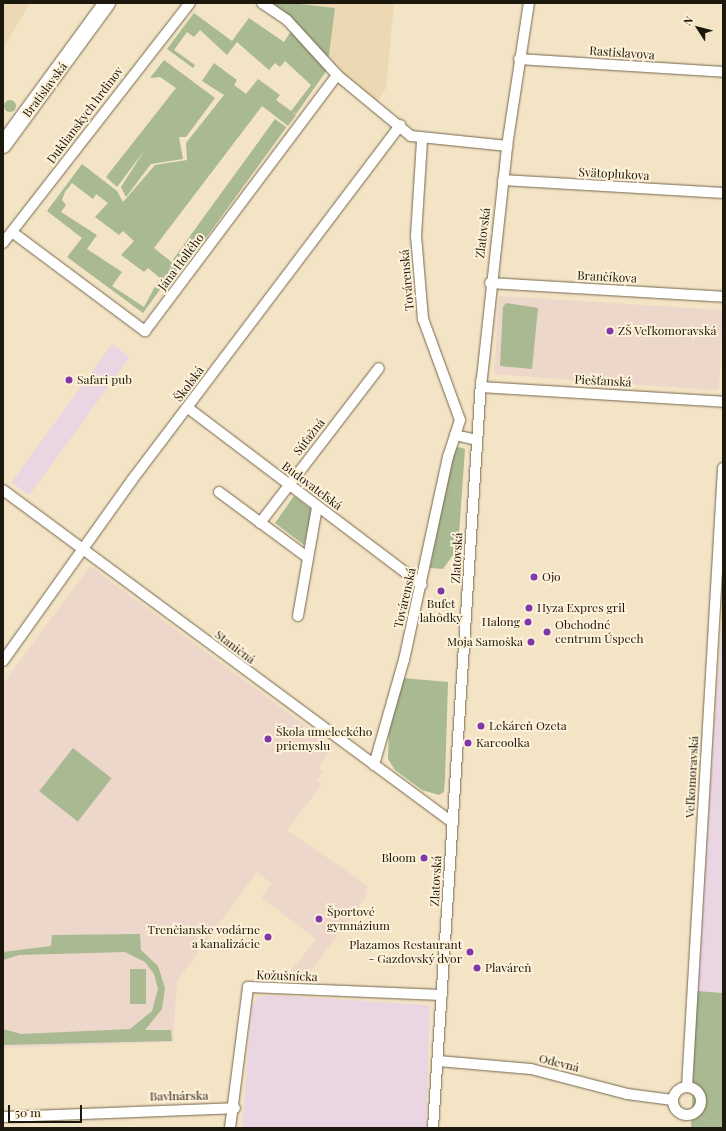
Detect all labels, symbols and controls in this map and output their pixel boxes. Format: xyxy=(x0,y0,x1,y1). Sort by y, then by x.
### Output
north arrow xyxy=(678,8,718,48)
text: N xyxy=(679,13,696,28)
street label: Rastislavova xyxy=(589,44,655,62)
street label: Bratislavská xyxy=(20,60,70,120)
street label: Duklianskych hrdinov xyxy=(44,64,126,166)
street label: Svätoplukova xyxy=(578,165,650,183)
street label: Zlatovská xyxy=(473,207,493,259)
street label: Jána Hollého xyxy=(155,231,207,293)
street label: Továrenská xyxy=(397,249,417,311)
street label: Brančíkova xyxy=(577,268,637,286)
place label: ZŠ Veľkomoravská xyxy=(618,324,717,338)
marker: ZŠ Veľkomoravská xyxy=(605,326,615,336)
street label: Školská xyxy=(171,364,207,404)
street label: Piešťanská xyxy=(574,372,632,390)
place label: Safari pub xyxy=(77,373,132,387)
marker: Safari pub xyxy=(64,375,74,385)
street label: Súťažná xyxy=(290,416,328,458)
street label: Budovateľská xyxy=(279,459,345,513)
street label: Zlatovská xyxy=(448,532,466,584)
street label: Továrenská xyxy=(391,566,419,630)
place label: Ojo xyxy=(542,570,561,584)
marker: Ojo xyxy=(529,572,539,582)
marker: Bufet lahôdky xyxy=(436,586,446,596)
place label: Bufet lahôdky xyxy=(420,597,462,625)
place label: Hyza Expres gril xyxy=(537,601,625,615)
marker: Hyza Expres gril xyxy=(524,603,534,613)
place label: Halong xyxy=(482,615,520,629)
marker: Halong xyxy=(523,617,533,627)
place label: Obchodné centrum Úspech xyxy=(555,618,643,646)
street label: Staničná xyxy=(212,627,258,667)
marker: Obchodné centrum Úspech xyxy=(542,627,552,637)
place label: Moja Samoška xyxy=(447,635,523,649)
marker: Moja Samoška xyxy=(526,637,536,647)
place label: Lekáreň Ozeta xyxy=(489,719,567,733)
marker: Lekáreň Ozeta xyxy=(476,721,486,731)
place label: Škola umeleckého priemyslu xyxy=(276,725,372,753)
marker: Škola umeleckého priemyslu xyxy=(263,734,273,744)
place label: Karcoolka xyxy=(476,736,530,750)
street label: Veľkomoravská xyxy=(683,736,701,818)
marker: Karcoolka xyxy=(463,738,473,748)
place label: Bloom xyxy=(382,851,416,865)
marker: Bloom xyxy=(419,853,429,863)
street label: Zlatovská xyxy=(427,855,445,907)
place label: Športové gymnázium xyxy=(327,905,390,933)
marker: Športové gymnázium xyxy=(314,914,324,924)
place label: Trenčianske vodárne a kanalizácie xyxy=(147,923,260,951)
marker: Trenčianske vodárne a kanalizácie xyxy=(263,932,273,942)
place label: Plazamos Restaurant - Gazdovský dvor xyxy=(349,938,462,966)
marker: Plazamos Restaurant - Gazdovský dvor xyxy=(465,947,475,957)
place label: Plaváreň xyxy=(485,961,531,975)
marker: Plaváreň xyxy=(472,963,482,973)
street label: Kožušnícka xyxy=(256,968,318,984)
street label: Odevná xyxy=(537,1051,581,1075)
street label: Bavlnárska xyxy=(150,1088,208,1104)
scale bar xyxy=(10,1097,84,1123)
text: 50 m xyxy=(15,1104,41,1120)

